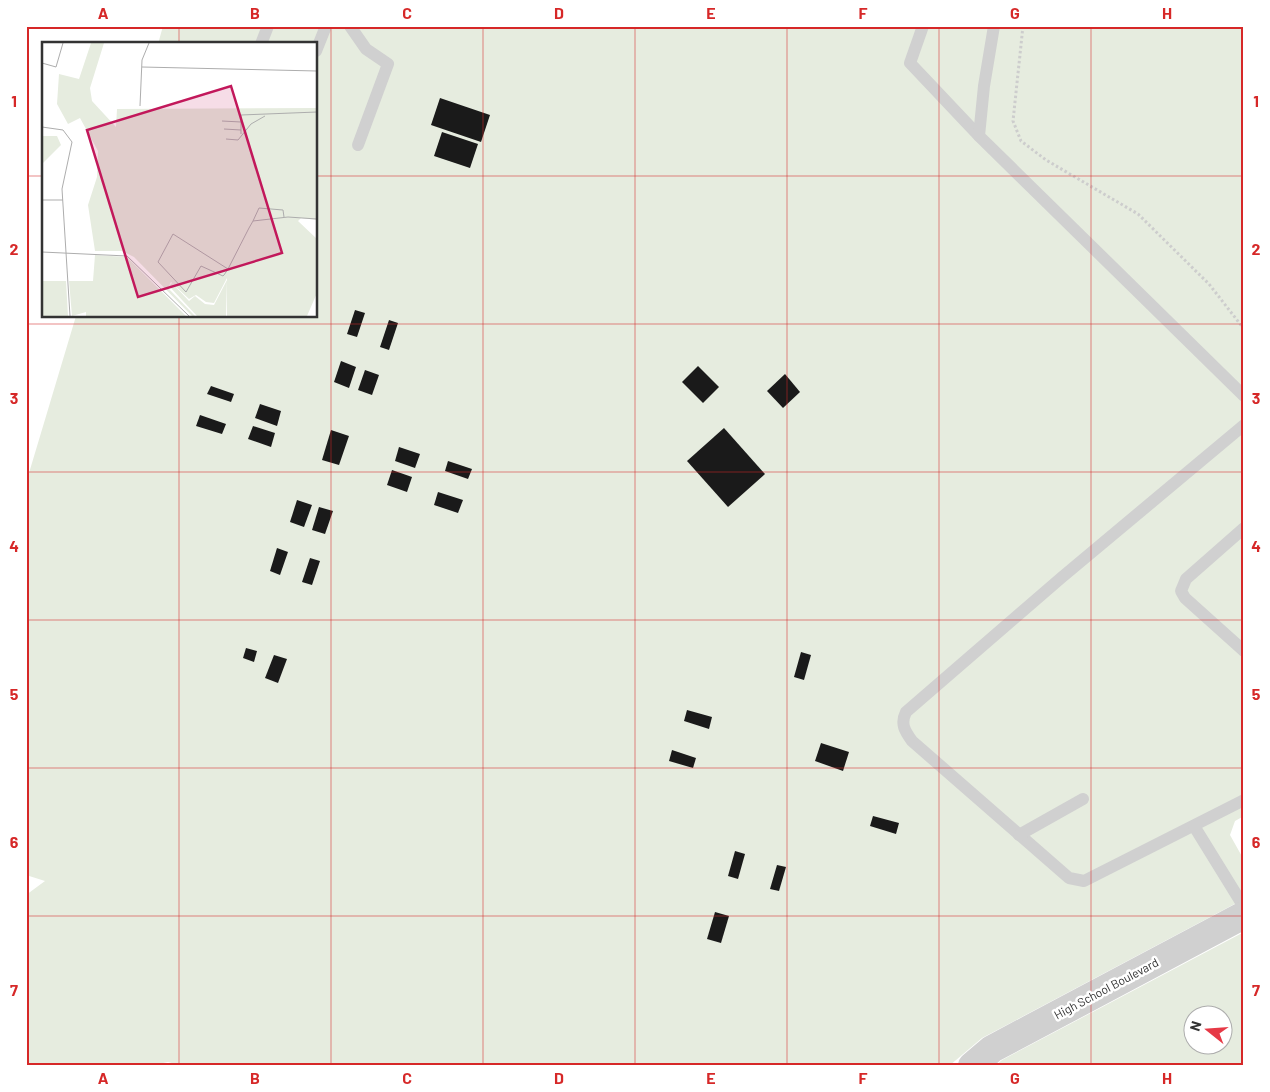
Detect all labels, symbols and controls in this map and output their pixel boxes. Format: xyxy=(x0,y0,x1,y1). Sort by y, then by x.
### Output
text: A xyxy=(98,3,109,22)
text: B xyxy=(250,3,260,22)
text: C xyxy=(402,3,412,22)
text: D xyxy=(554,3,564,22)
text: E xyxy=(706,3,716,22)
text: F xyxy=(859,3,868,22)
text: G xyxy=(1010,3,1020,22)
text: H xyxy=(1162,3,1172,22)
inset map xyxy=(42,42,318,318)
text: 1 xyxy=(11,91,17,110)
text: 1 xyxy=(1253,91,1259,110)
text: 2 xyxy=(10,239,19,258)
text: 2 xyxy=(1252,239,1261,258)
text: 3 xyxy=(10,388,18,407)
text: 3 xyxy=(1252,388,1260,407)
text: 4 xyxy=(9,536,19,555)
text: 4 xyxy=(1251,536,1261,555)
text: 5 xyxy=(10,684,19,703)
text: 5 xyxy=(1252,684,1261,703)
text: 6 xyxy=(10,832,19,851)
text: 6 xyxy=(1252,832,1261,851)
street label: High School Boulevard xyxy=(1051,955,1161,1021)
text: 7 xyxy=(10,980,18,999)
text: 7 xyxy=(1252,980,1260,999)
north arrow xyxy=(1182,1004,1232,1054)
text: N xyxy=(1186,1019,1205,1033)
text: A xyxy=(98,1068,109,1087)
text: B xyxy=(250,1068,260,1087)
text: C xyxy=(402,1068,412,1087)
text: D xyxy=(554,1068,564,1087)
text: E xyxy=(706,1068,716,1087)
text: F xyxy=(859,1068,868,1087)
text: G xyxy=(1010,1068,1020,1087)
text: H xyxy=(1162,1068,1172,1087)

